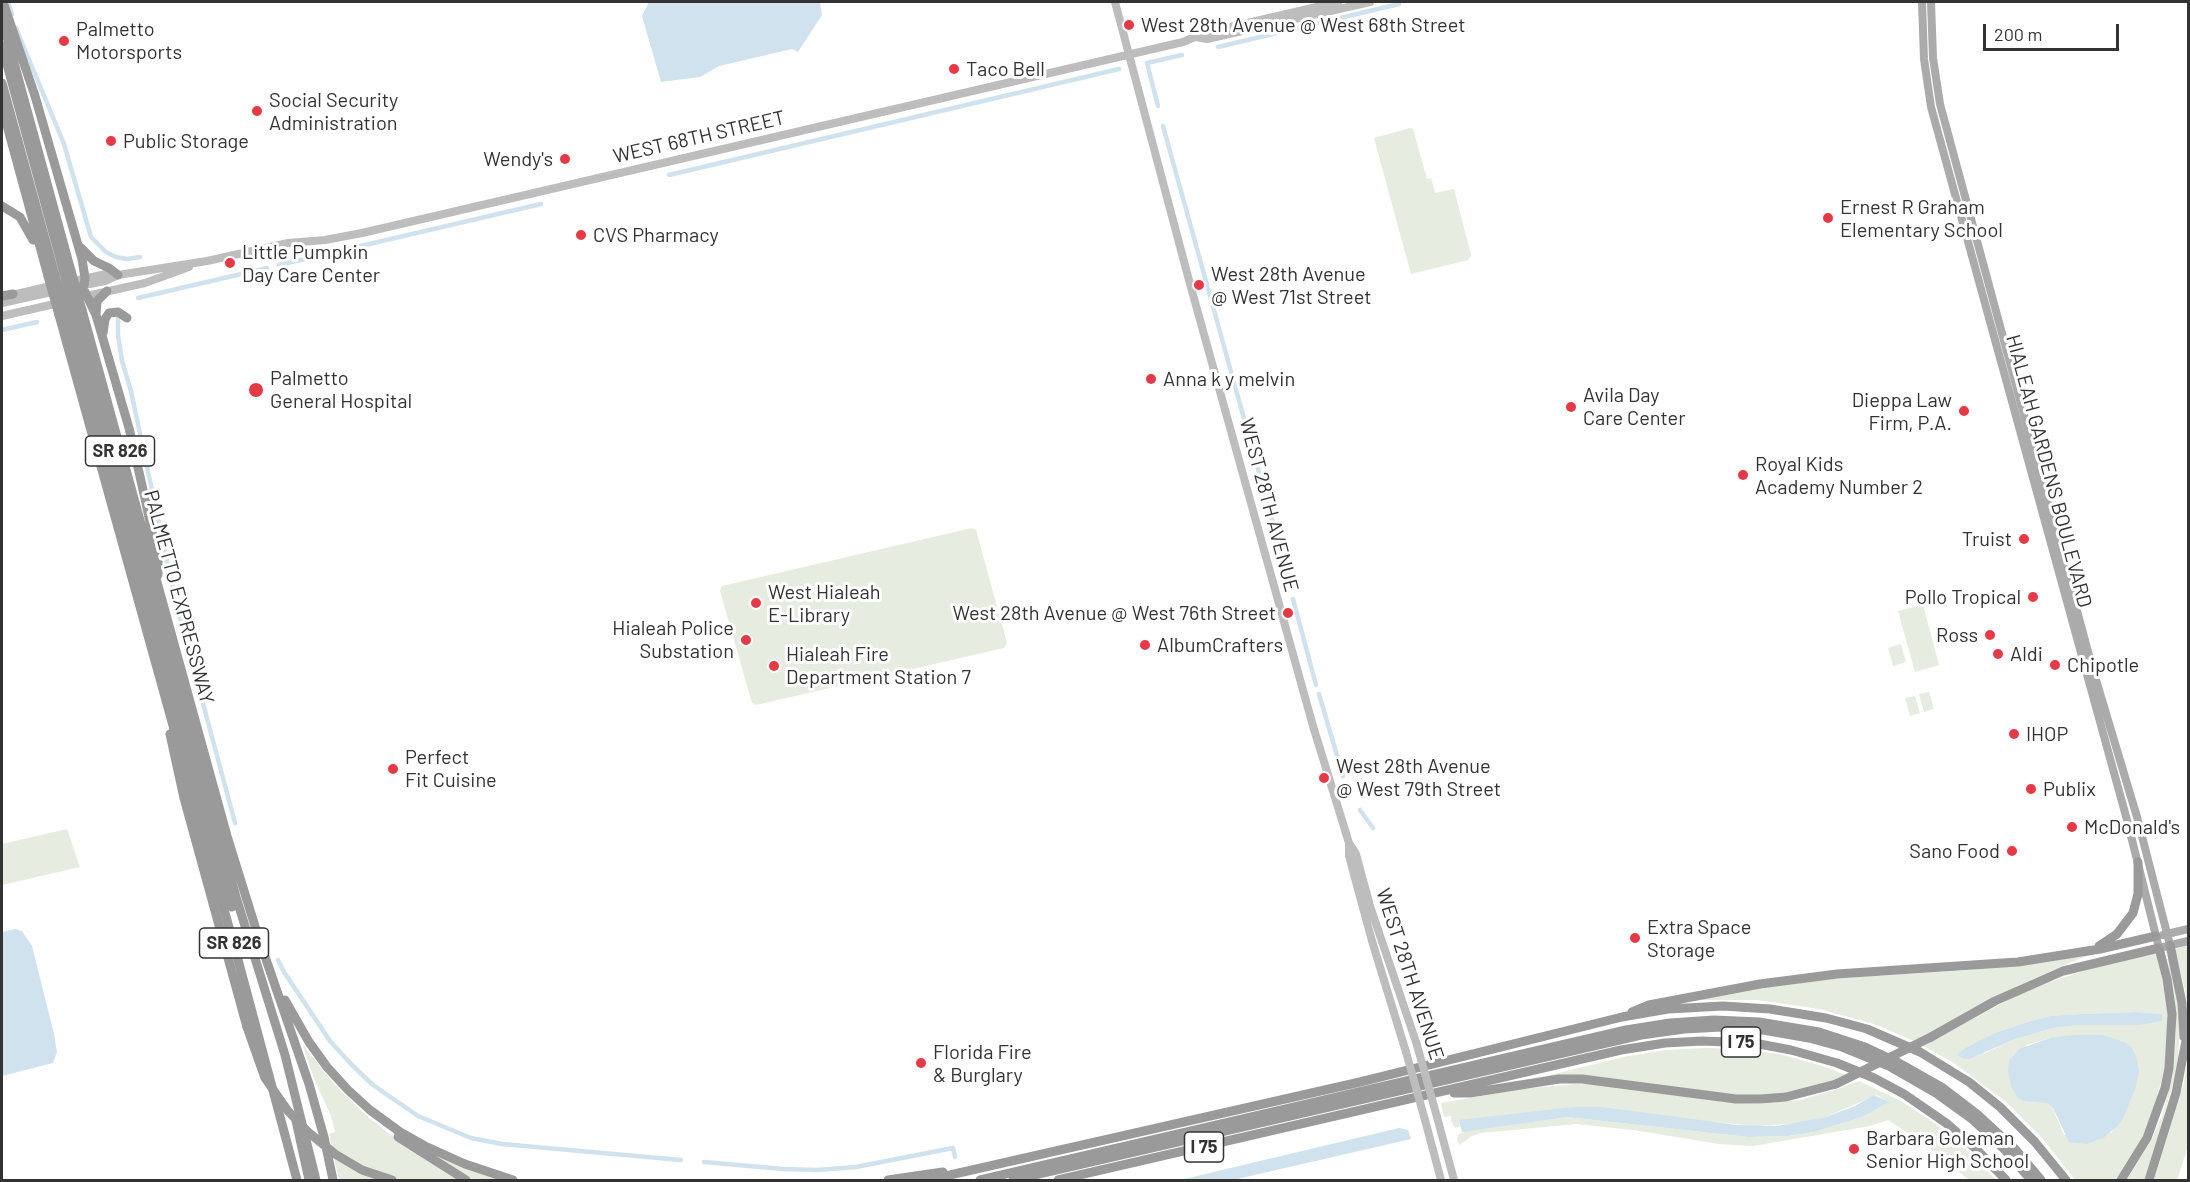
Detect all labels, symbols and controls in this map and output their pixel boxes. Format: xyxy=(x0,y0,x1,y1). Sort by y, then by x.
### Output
scale bar xyxy=(1986,12,2122,50)
place label: West 28th Avenue @ West 68th Street xyxy=(1141,13,1466,37)
place label: Palmetto Motorsports xyxy=(76,17,182,64)
marker: West 28th Avenue @ West 68th Street xyxy=(1122,18,1136,32)
text: 200 m xyxy=(1994,23,2042,45)
marker: Palmetto Motorsports xyxy=(57,34,71,48)
place label: Taco Bell xyxy=(966,57,1045,81)
marker: Taco Bell xyxy=(947,62,961,76)
place label: Social Security Administration xyxy=(269,88,398,135)
marker: Social Security Administration xyxy=(250,104,264,118)
street label: WEST 68TH STREET xyxy=(611,106,787,168)
place label: Public Storage xyxy=(123,129,249,153)
marker: Public Storage xyxy=(104,134,118,148)
place label: Wendy's xyxy=(483,147,553,171)
marker: Wendy's xyxy=(558,152,572,166)
place label: Ernest R Graham Elementary School xyxy=(1840,195,2003,242)
marker: Ernest R Graham Elementary School xyxy=(1821,211,1835,225)
place label: CVS Pharmacy xyxy=(593,223,719,247)
marker: CVS Pharmacy xyxy=(574,228,588,242)
place label: Little Pumpkin Day Care Center xyxy=(242,240,380,287)
marker: Little Pumpkin Day Care Center xyxy=(223,256,237,270)
place label: West 28th Avenue @ West 71st Street xyxy=(1211,262,1371,309)
marker: West 28th Avenue @ West 71st Street xyxy=(1192,278,1206,292)
street label: HIALEAH GARDENS BOULEVARD xyxy=(2001,332,2097,610)
place label: Palmetto General Hospital xyxy=(270,366,412,413)
place label: Anna k y melvin xyxy=(1163,367,1295,391)
marker: Anna k y melvin xyxy=(1144,372,1158,386)
marker: Palmetto General Hospital xyxy=(247,381,265,399)
place label: Avila Day Care Center xyxy=(1583,383,1686,430)
place label: Dieppa Law Firm, P.A. xyxy=(1852,388,1952,435)
marker: Avila Day Care Center xyxy=(1564,400,1578,414)
marker: Dieppa Law Firm, P.A. xyxy=(1957,404,1971,418)
street label: WEST 28TH AVENUE xyxy=(1234,415,1304,595)
road number: SR 826 xyxy=(86,436,154,466)
place label: Royal Kids Academy Number 2 xyxy=(1755,452,1923,499)
marker: Royal Kids Academy Number 2 xyxy=(1736,468,1750,482)
street label: PALMETTO EXPRESSWAY xyxy=(139,487,219,707)
place label: Truist xyxy=(1962,527,2012,551)
marker: Truist xyxy=(2017,532,2031,546)
place label: West Hialeah E-Library xyxy=(768,580,880,627)
place label: Pollo Tropical xyxy=(1905,585,2021,609)
marker: Pollo Tropical xyxy=(2026,590,2040,604)
marker: West Hialeah E-Library xyxy=(749,596,763,610)
place label: West 28th Avenue @ West 76th Street xyxy=(952,601,1276,625)
marker: West 28th Avenue @ West 76th Street xyxy=(1281,606,1295,620)
place label: Hialeah Police Substation xyxy=(612,616,734,663)
place label: Ross xyxy=(1936,623,1978,647)
marker: Ross xyxy=(1983,628,1997,642)
marker: Hialeah Police Substation xyxy=(739,633,753,647)
place label: AlbumCrafters xyxy=(1157,633,1283,657)
marker: AlbumCrafters xyxy=(1138,638,1152,652)
place label: Hialeah Fire Department Station 7 xyxy=(786,642,971,689)
place label: Aldi xyxy=(2010,642,2043,666)
marker: Aldi xyxy=(1991,647,2005,661)
place label: Chipotle xyxy=(2067,653,2139,677)
marker: Chipotle xyxy=(2048,658,2062,672)
marker: Hialeah Fire Department Station 7 xyxy=(767,659,781,673)
place label: IHOP xyxy=(2026,722,2068,746)
marker: IHOP xyxy=(2007,727,2021,741)
place label: Perfect Fit Cuisine xyxy=(405,745,497,792)
place label: West 28th Avenue @ West 79th Street xyxy=(1336,754,1501,801)
marker: Perfect Fit Cuisine xyxy=(386,762,400,776)
marker: West 28th Avenue @ West 79th Street xyxy=(1317,771,1331,785)
place label: Publix xyxy=(2043,777,2096,801)
marker: Publix xyxy=(2024,782,2038,796)
place label: McDonald's xyxy=(2084,815,2180,839)
marker: McDonald's xyxy=(2065,820,2079,834)
place label: Sano Food xyxy=(1909,839,2000,863)
marker: Sano Food xyxy=(2005,844,2019,858)
street label: WEST 28TH AVENUE xyxy=(1371,885,1449,1063)
place label: Extra Space Storage xyxy=(1647,915,1751,962)
road number: SR 826 xyxy=(200,928,268,958)
marker: Extra Space Storage xyxy=(1628,931,1642,945)
road number: I 75 xyxy=(1722,1027,1760,1057)
place label: Florida Fire & Burglary xyxy=(933,1040,1032,1087)
marker: Florida Fire & Burglary xyxy=(914,1056,928,1070)
place label: Barbara Goleman Senior High School xyxy=(1866,1126,2029,1173)
road number: I 75 xyxy=(1184,1132,1224,1162)
marker: Barbara Goleman Senior High School xyxy=(1847,1142,1861,1156)

